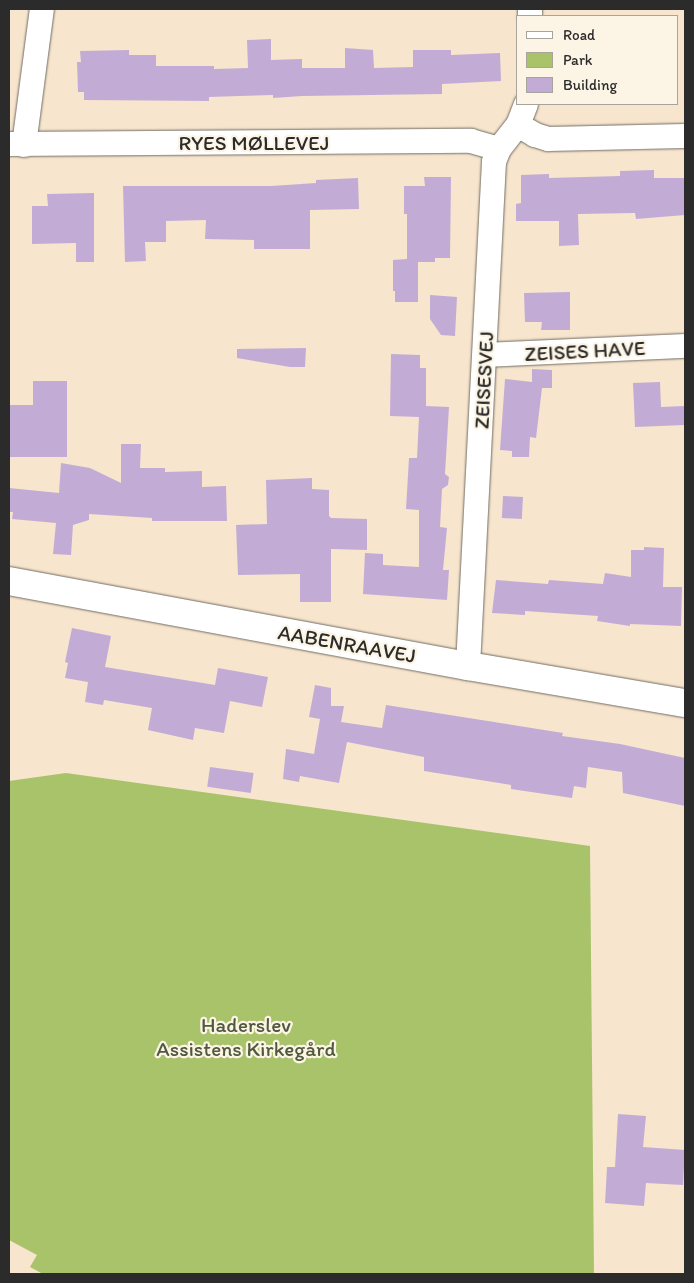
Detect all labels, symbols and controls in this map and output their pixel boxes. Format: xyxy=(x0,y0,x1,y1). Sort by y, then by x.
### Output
legend xyxy=(516,15,679,105)
text: Road xyxy=(563,26,595,44)
text: Park xyxy=(563,51,593,69)
text: Building xyxy=(563,76,617,94)
street label: RYES MØLLEVEJ xyxy=(178,130,330,156)
street label: ZEISESVEJ xyxy=(469,330,499,430)
street label: ZEISES HAVE xyxy=(524,335,646,367)
street label: AABENRAAVEJ xyxy=(276,619,418,669)
park label: Haderslev Assistens Kirkegård xyxy=(156,1012,336,1062)

